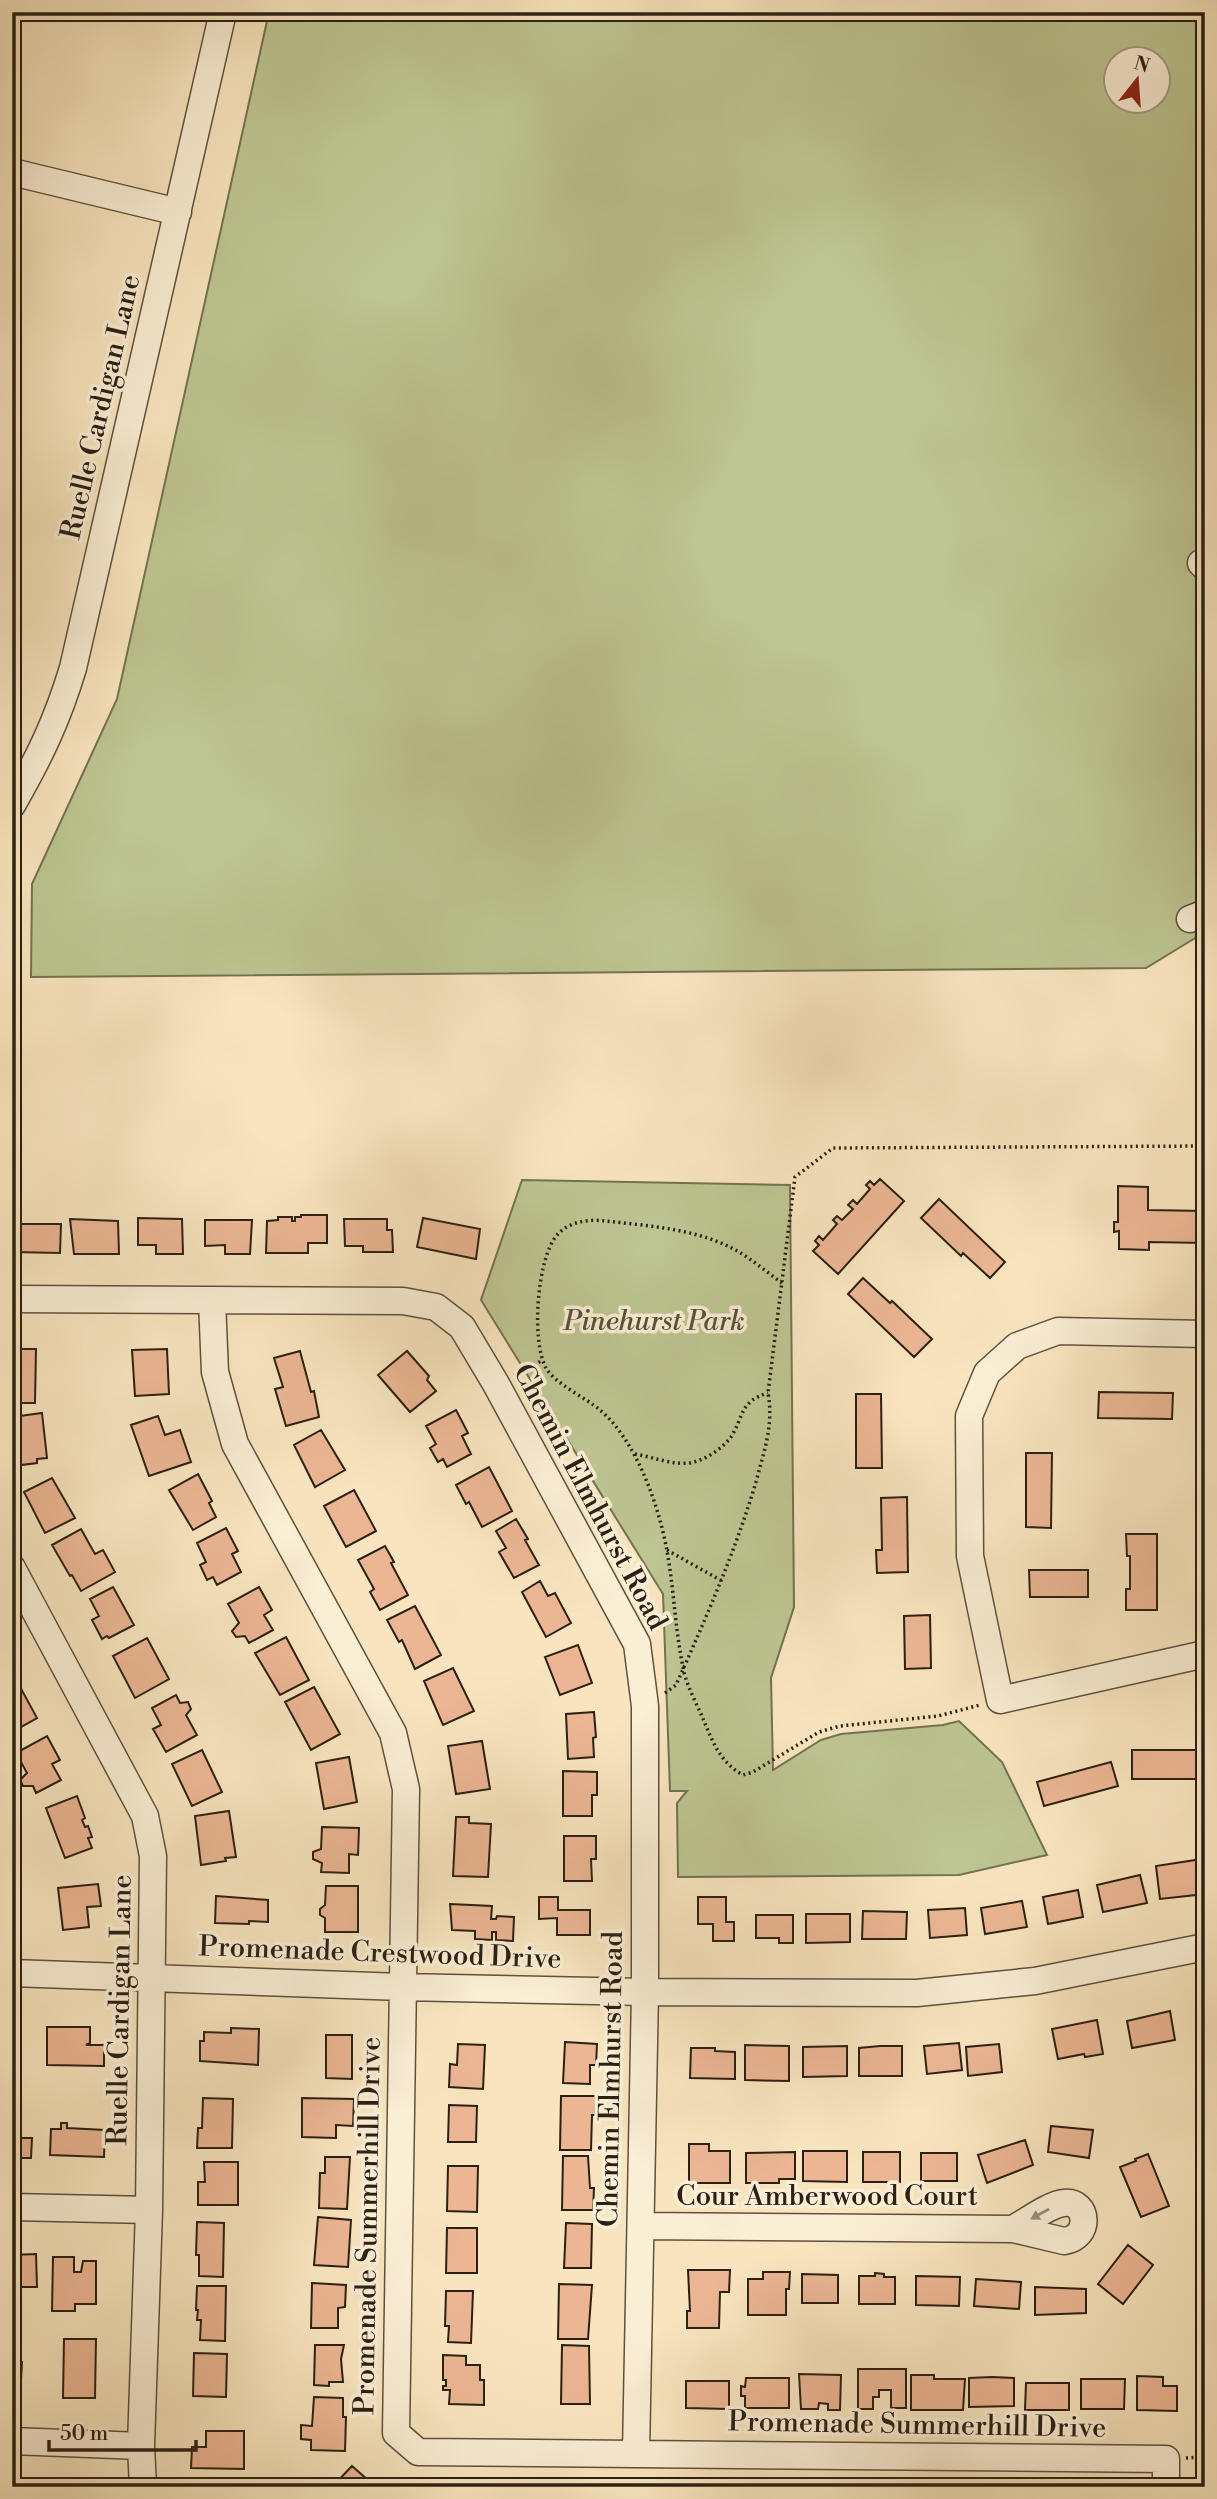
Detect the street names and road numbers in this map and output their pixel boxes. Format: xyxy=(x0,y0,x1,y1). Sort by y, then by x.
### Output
street label: Ruelle Cardigan Lane xyxy=(53,271,149,543)
street label: Chemin Elmhurst Road xyxy=(505,1358,675,1636)
street label: Ruelle Cardigan Lane xyxy=(100,1874,140,2146)
street label: Promenade Crestwood Drive xyxy=(198,1929,562,1977)
street label: Chemin Elmhurst Road xyxy=(591,1930,631,2227)
street label: Promenade Summerhill Drive xyxy=(347,2037,389,2415)
street label: Cour Amberwood Court xyxy=(676,2179,978,2214)
street label: Promenade Summerhill Drive xyxy=(728,2404,1106,2446)

